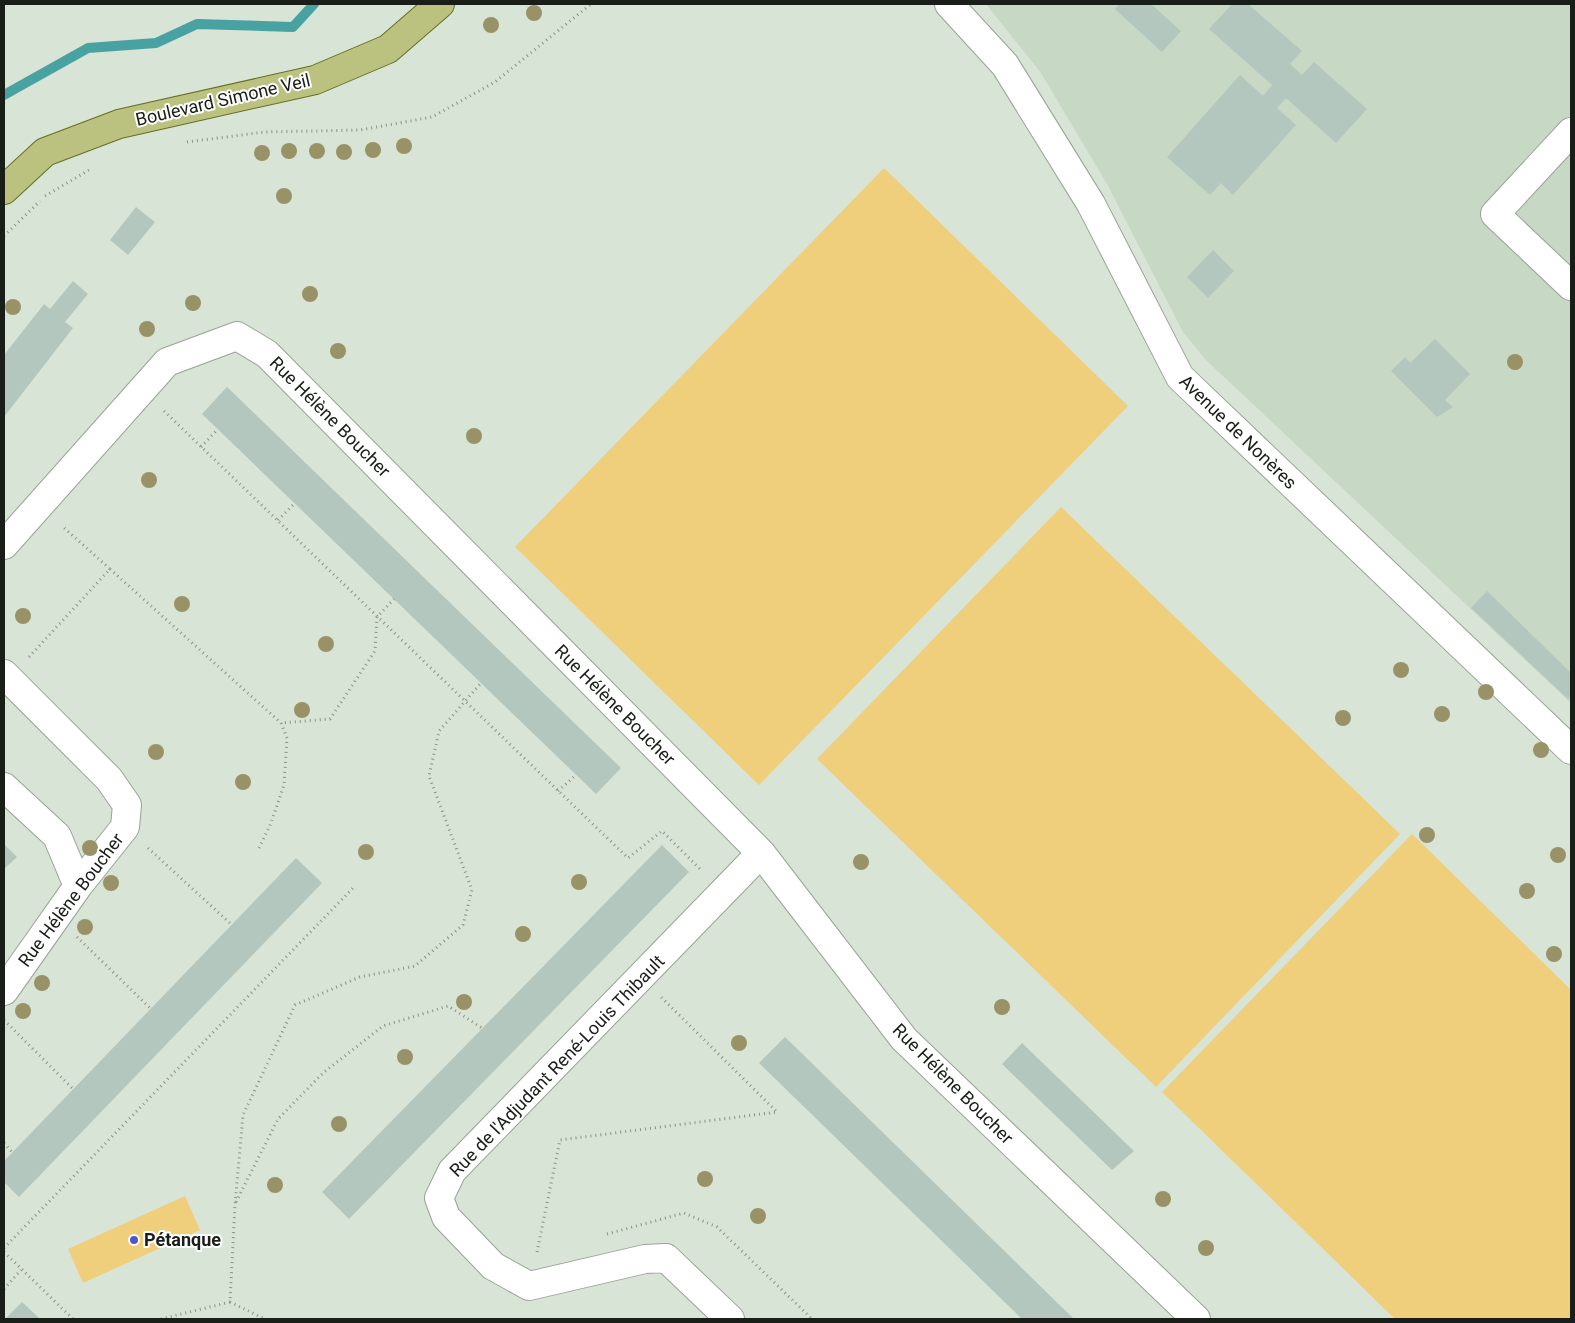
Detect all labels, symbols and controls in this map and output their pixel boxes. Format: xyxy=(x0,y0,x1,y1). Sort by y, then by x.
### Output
street label: Boulevard Simone Veil xyxy=(134,69,312,130)
street label: Rue Hélène Boucher xyxy=(266,352,395,481)
street label: Avenue de Nonères xyxy=(1175,370,1301,493)
street label: Rue Hélène Boucher xyxy=(551,640,680,769)
street label: Rue Hélène Boucher xyxy=(14,829,128,971)
street label: Rue de l'Adjudant René-Louis Thibault xyxy=(445,950,668,1181)
street label: Rue Hélène Boucher xyxy=(889,1019,1018,1148)
place label: Pétanque xyxy=(144,1229,221,1250)
marker: Pétanque xyxy=(128,1234,140,1246)

